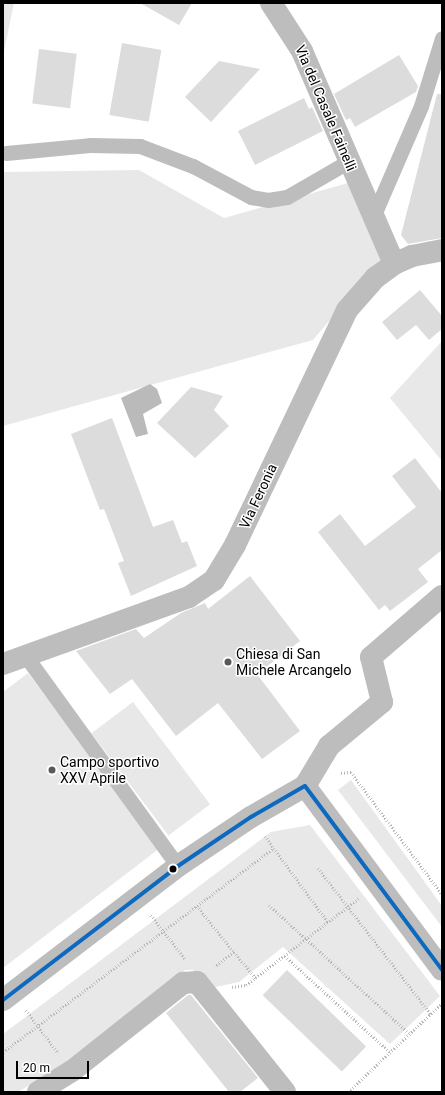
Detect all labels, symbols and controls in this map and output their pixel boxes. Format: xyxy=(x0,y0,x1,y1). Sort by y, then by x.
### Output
street label: Via del Casale Fainelli xyxy=(292,42,360,174)
street label: Via Feronia xyxy=(236,461,280,531)
place label: Chiesa di San Michele Arcangelo xyxy=(236,646,351,678)
marker: Chiesa di San Michele Arcangelo xyxy=(223,657,233,667)
place label: Campo sportivo XXV Aprile xyxy=(60,754,159,786)
marker: Campo sportivo XXV Aprile xyxy=(47,765,57,775)
unlabelled marker xyxy=(168,864,178,874)
scale bar xyxy=(18,1053,91,1079)
text: 20 m xyxy=(23,1061,50,1075)

